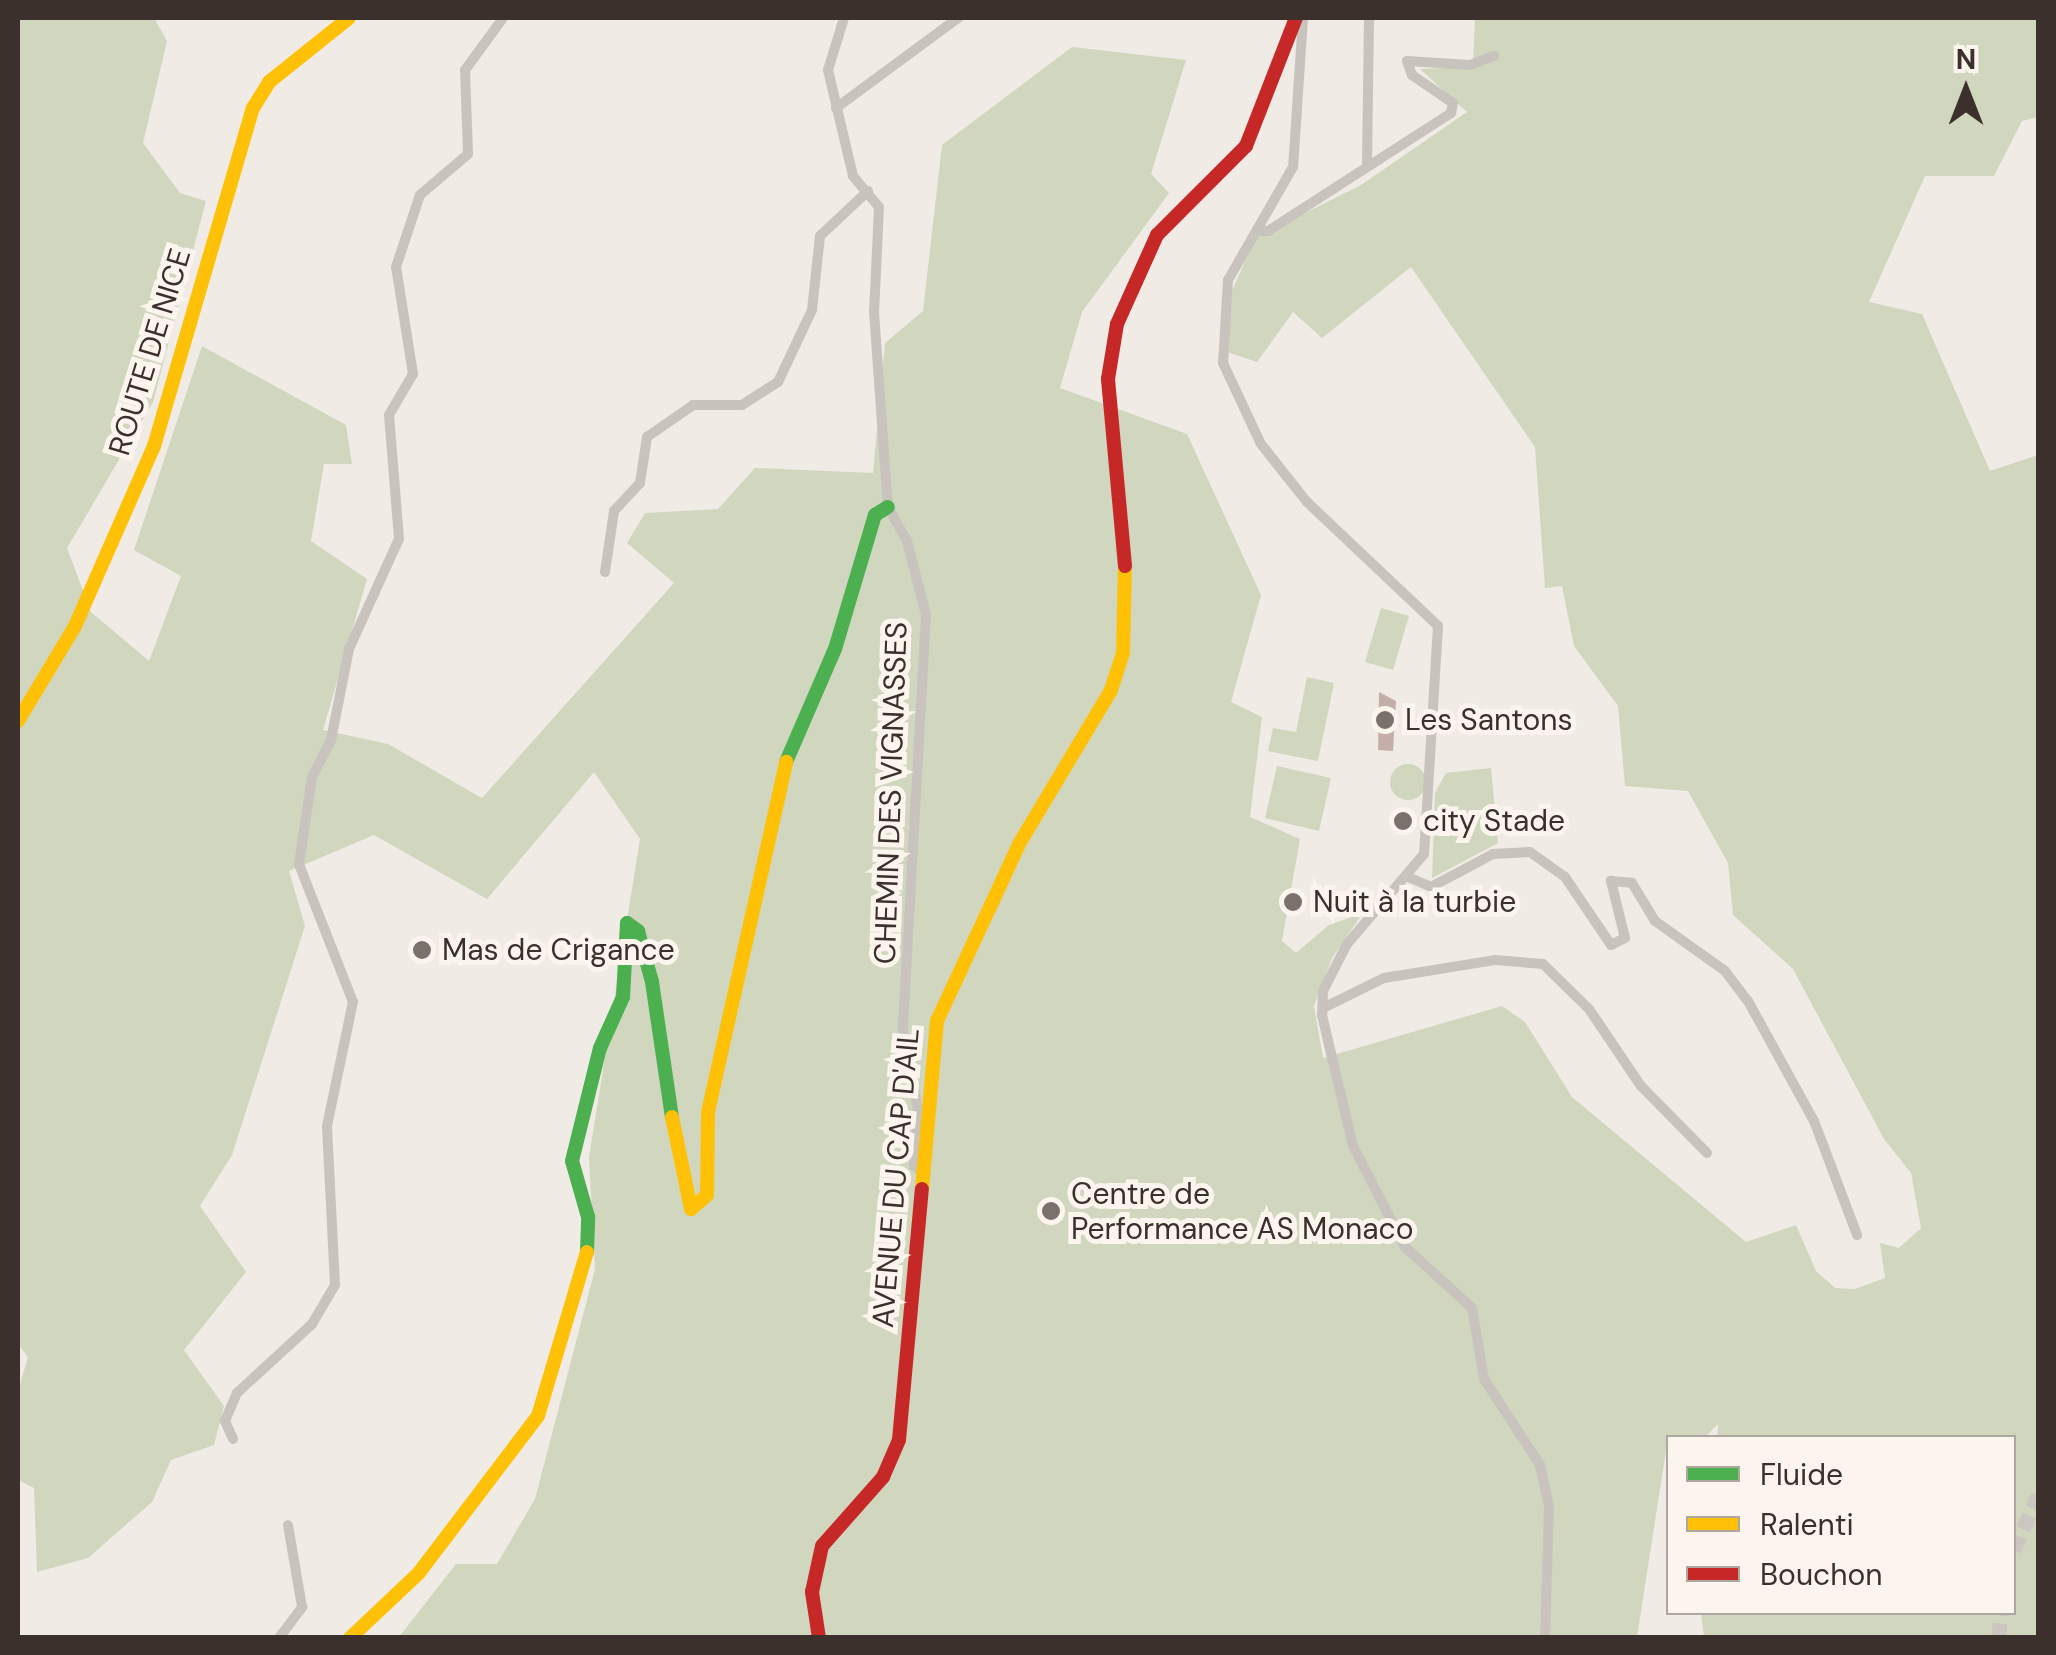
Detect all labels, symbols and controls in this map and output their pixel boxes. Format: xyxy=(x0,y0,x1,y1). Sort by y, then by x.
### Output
north arrow xyxy=(1916,40,2016,140)
text: N xyxy=(1956,41,1976,78)
street label: ROUTE DE NICE xyxy=(101,244,199,460)
street label: CHEMIN DES VIGNASSES xyxy=(867,621,915,965)
place label: Les Santons xyxy=(1405,702,1573,738)
marker: Les Santons xyxy=(1374,709,1396,731)
place label: city Stade xyxy=(1423,803,1565,839)
marker: city Stade xyxy=(1392,810,1414,832)
place label: Nuit à la turbie xyxy=(1313,884,1516,920)
marker: Nuit à la turbie xyxy=(1282,891,1304,913)
place label: Mas de Crigance xyxy=(442,932,675,968)
marker: Mas de Crigance xyxy=(411,939,433,961)
street label: AVENUE DU CAP D'AIL xyxy=(865,1027,927,1329)
place label: Centre de Performance AS Monaco xyxy=(1071,1176,1413,1246)
marker: Centre de Performance AS Monaco xyxy=(1040,1200,1062,1222)
legend xyxy=(1666,1435,2016,1615)
text: Fluide xyxy=(1760,1455,1843,1494)
text: Ralenti xyxy=(1760,1505,1854,1544)
text: Bouchon xyxy=(1760,1555,1883,1594)

